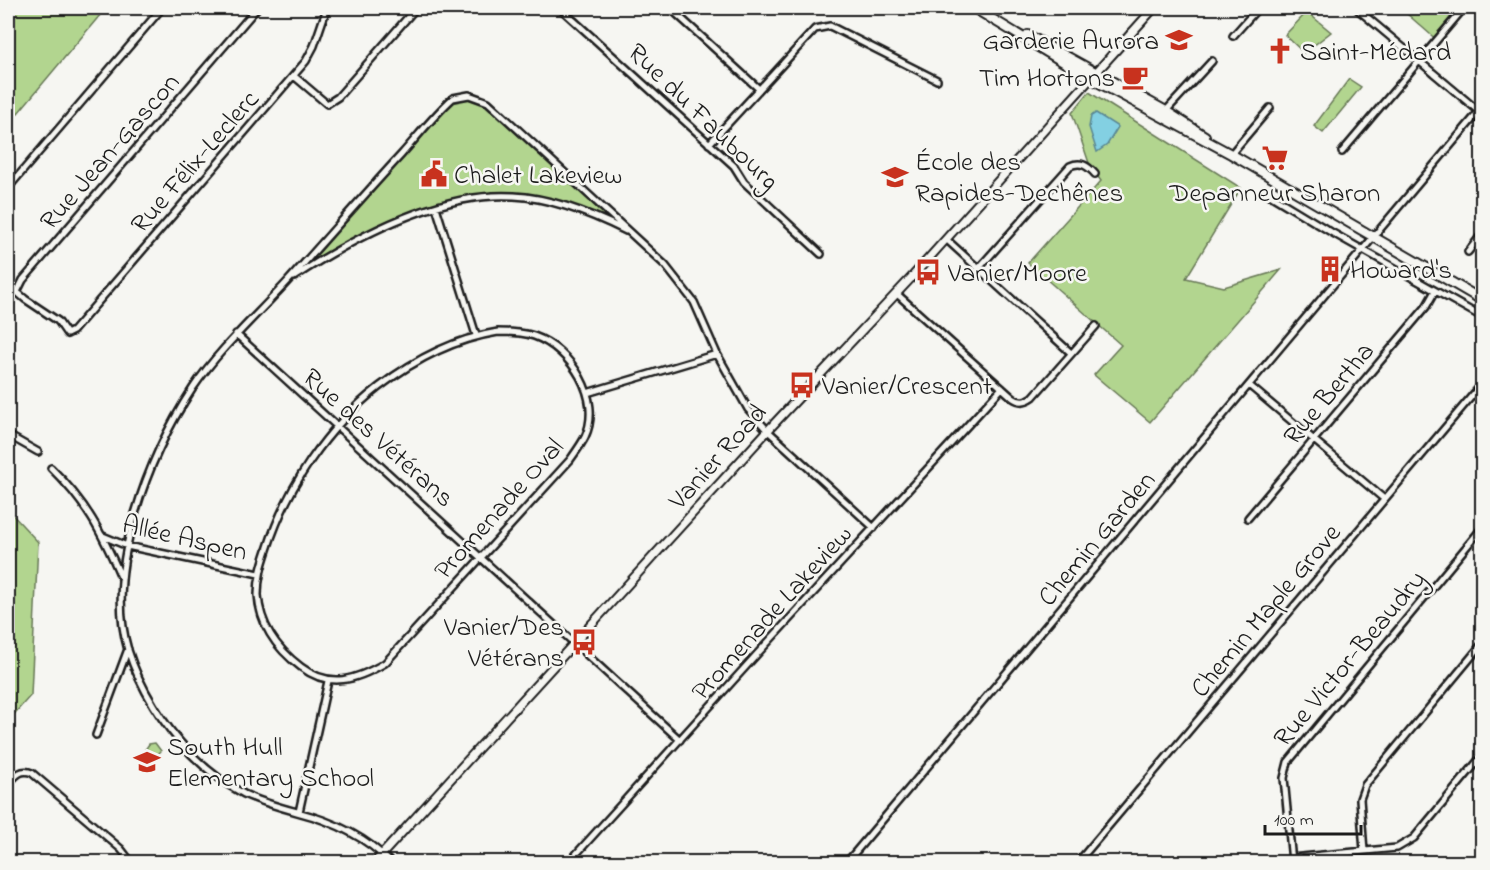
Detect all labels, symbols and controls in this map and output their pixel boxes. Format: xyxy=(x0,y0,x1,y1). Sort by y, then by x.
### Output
place label: Garderie Aurora xyxy=(982,23,1159,62)
school or university icon: Garderie Aurora xyxy=(1164,25,1194,55)
place label: Saint-Médard xyxy=(1300,34,1451,73)
street label: Rue du Faubourg xyxy=(617,35,787,201)
church icon: Saint-Médard xyxy=(1265,36,1295,66)
place label: Tim Hortons xyxy=(979,60,1115,99)
cafe icon: Tim Hortons xyxy=(1120,62,1150,92)
street label: Rue Jean-Gascon xyxy=(32,65,190,240)
street label: Rue Félix-Leclerc xyxy=(122,82,269,243)
supermarket icon: Depanneur Sharon xyxy=(1260,143,1290,173)
place label: École des Rapides-Dechênes xyxy=(915,144,1123,214)
place label: Chalet Lakeview xyxy=(454,157,622,196)
public building icon: Chalet Lakeview xyxy=(419,159,449,189)
school or university icon: École des Rapides-Dechênes xyxy=(880,162,910,192)
place label: Depanneur Sharon xyxy=(1169,175,1380,214)
place label: Howard's xyxy=(1350,252,1452,291)
building icon: Howard's xyxy=(1315,254,1345,284)
place label: Vanier/Moore xyxy=(947,255,1088,294)
bus stop icon: Vanier/Moore xyxy=(913,257,943,287)
street label: Rue Bertha xyxy=(1275,334,1385,455)
street label: Rue des Vétérans xyxy=(293,360,462,518)
place label: Vanier/Crescent xyxy=(821,368,992,407)
bus stop icon: Vanier/Crescent xyxy=(787,370,817,400)
street label: Vanier Road xyxy=(660,396,777,520)
street label: Promenade Oval xyxy=(426,430,574,589)
street label: Chemin Garden xyxy=(1030,463,1166,616)
street label: Allée Aspen xyxy=(118,506,251,573)
street label: Chemin Maple Grove xyxy=(1182,515,1352,707)
street label: Promenade Lakeview xyxy=(683,517,863,710)
street label: Rue Victor-Beaudry xyxy=(1265,563,1437,757)
place label: Vanier/Des Vétérans xyxy=(443,609,564,679)
bus stop icon: Vanier/Des Vétérans xyxy=(569,627,599,657)
place label: South Hull Elementary School xyxy=(167,729,374,799)
school or university icon: South Hull Elementary School xyxy=(132,747,162,777)
scale bar xyxy=(1265,798,1361,836)
text: 100 m xyxy=(1274,808,1314,834)

